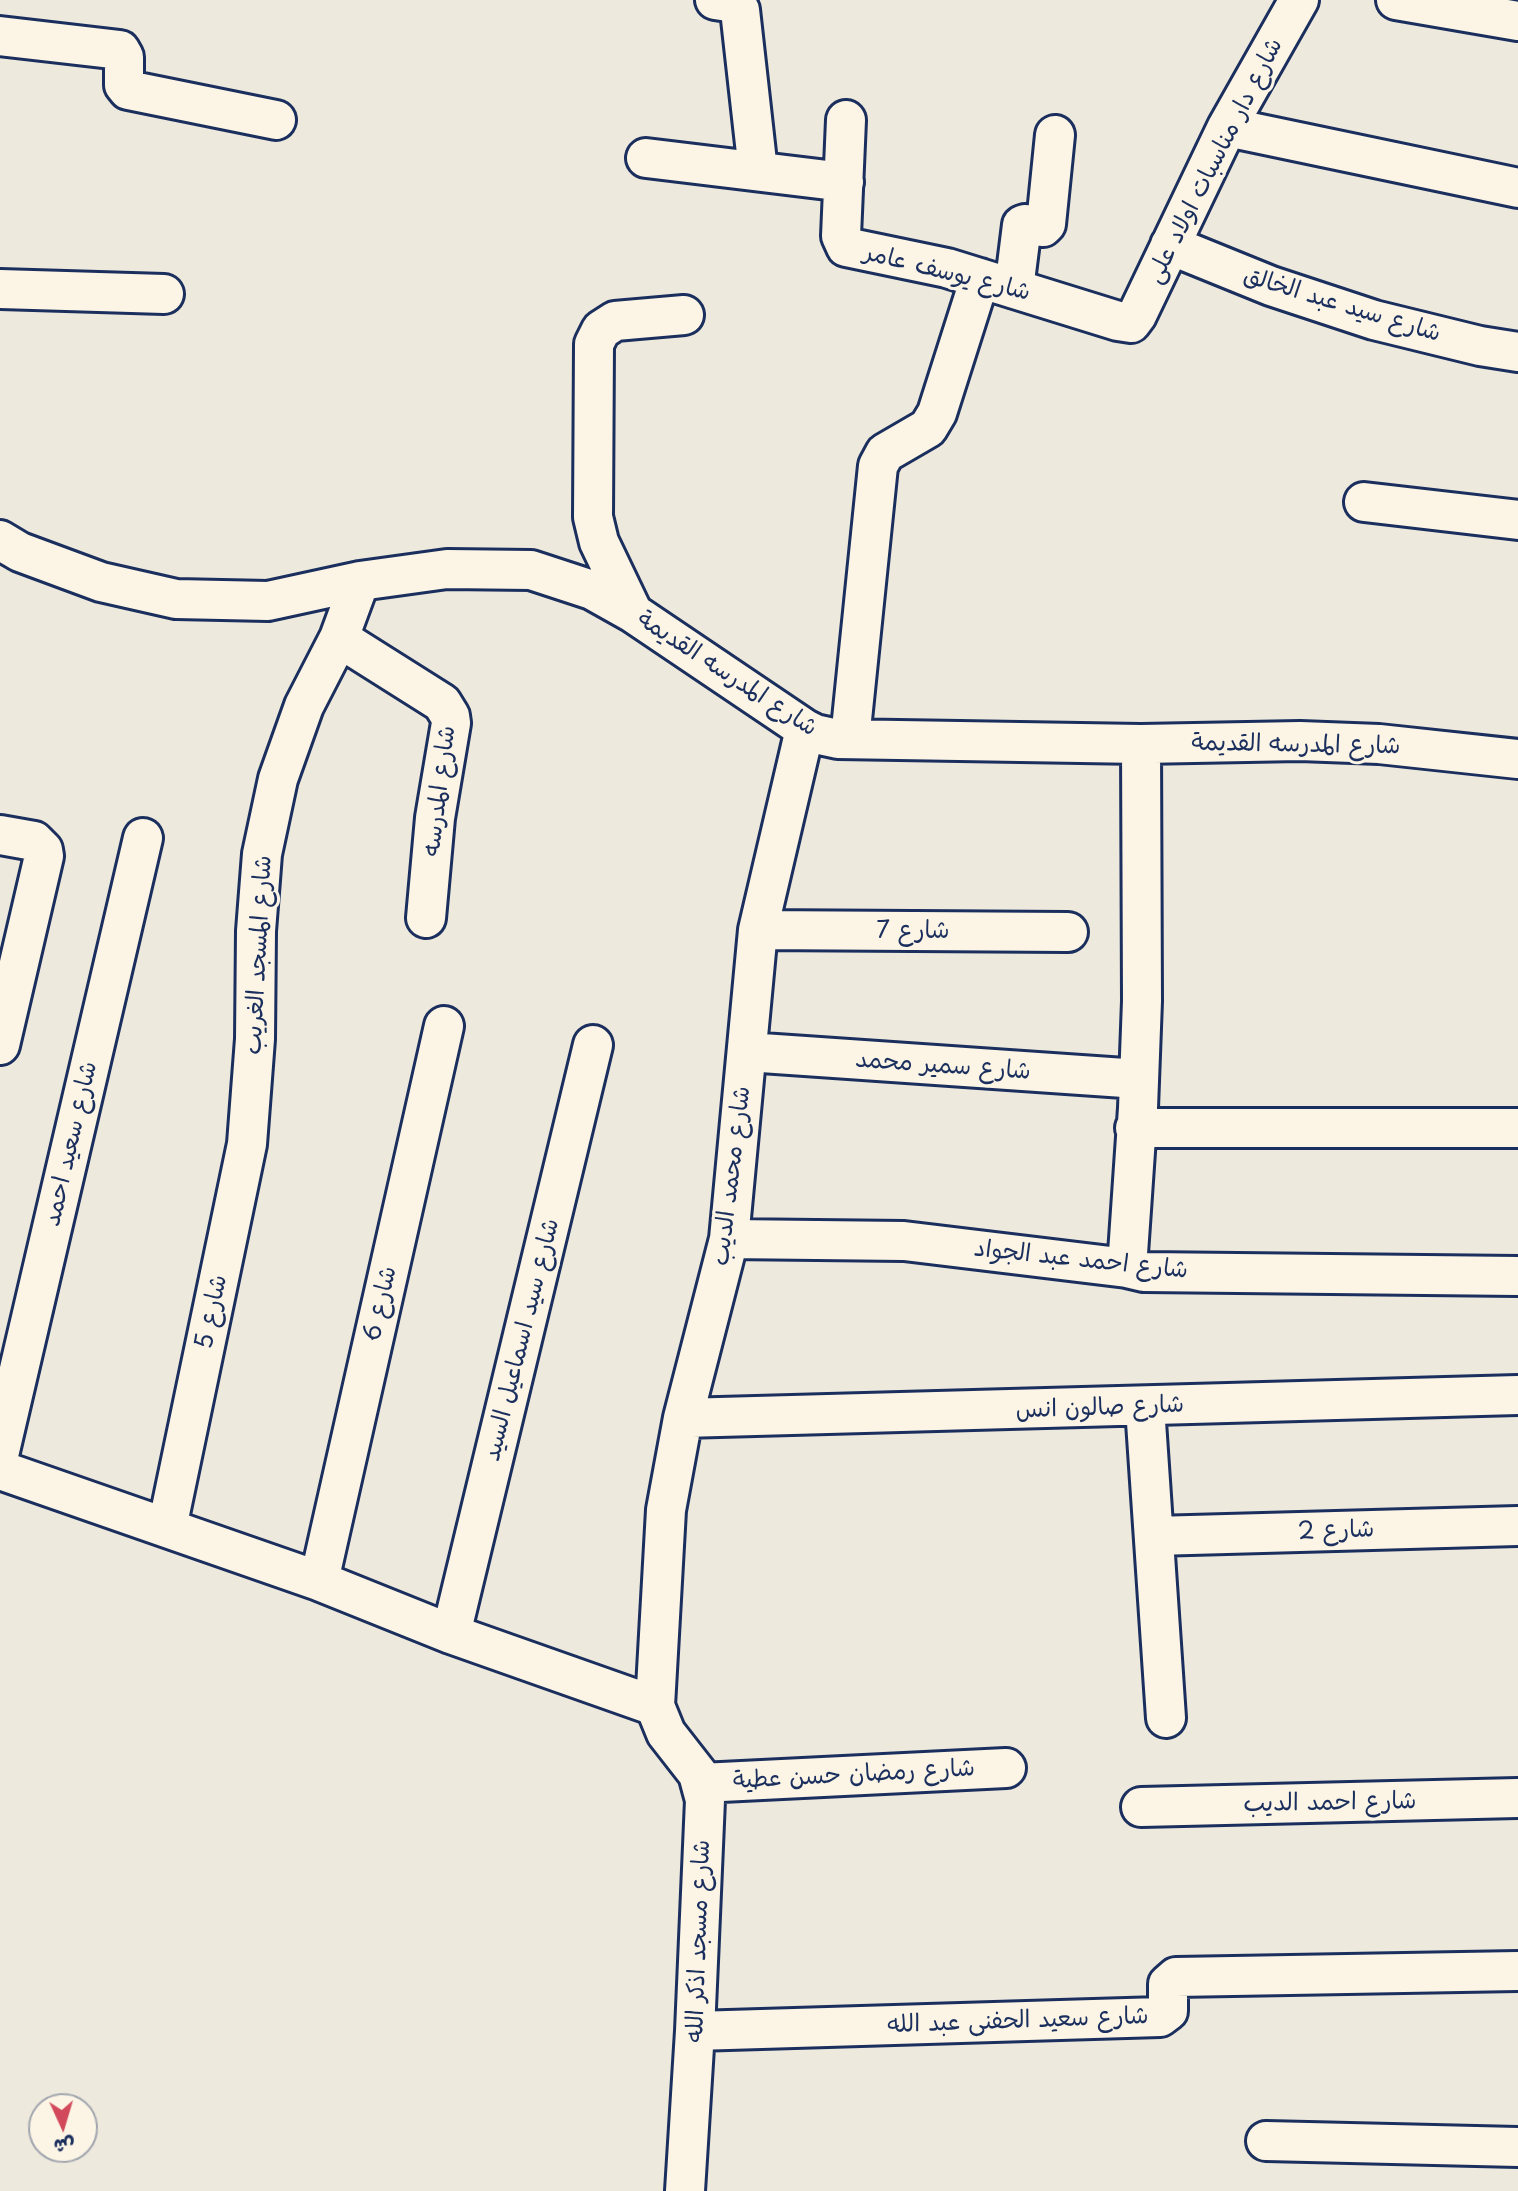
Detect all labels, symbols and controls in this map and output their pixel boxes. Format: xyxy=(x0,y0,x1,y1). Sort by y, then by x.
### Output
street label: شارع دار مناسبات اولاد على xyxy=(1141,33,1289,289)
street label: شارع يوسف عامر xyxy=(861,238,1033,308)
street label: شارع سيد عبد الخالق xyxy=(1240,261,1444,349)
street label: شارع المدرسه القديمة xyxy=(631,605,823,743)
street label: شارع المدرسه xyxy=(418,724,462,858)
street label: شارع المدرسه القديمة xyxy=(1191,729,1401,761)
street label: شارع المسجد الغريب xyxy=(239,855,279,1055)
street label: شارع 7 xyxy=(876,917,950,945)
street label: شارع سمير محمد xyxy=(854,1045,1032,1087)
street label: شارع سعيد احمد xyxy=(38,1059,104,1229)
street label: شارع محمد الديب xyxy=(707,1085,757,1267)
street label: شارع سيد اسماعيل السيد xyxy=(478,1216,566,1464)
street label: شارع احمد عبد الجواد xyxy=(972,1234,1190,1286)
street label: شارع 6 xyxy=(358,1263,404,1345)
street label: شارع 5 xyxy=(190,1272,234,1352)
street label: شارع صالون انس xyxy=(1015,1391,1185,1425)
street label: شارع 2 xyxy=(1297,1515,1375,1547)
street label: شارع رمضان حسن عطية xyxy=(732,1754,976,1796)
street label: شارع احمد الديب xyxy=(1243,1787,1417,1819)
street label: شارع مسجد اذكر الله xyxy=(681,1839,717,2043)
street label: شارع سعيد الحفنى عبد الله xyxy=(887,2002,1149,2040)
north arrow xyxy=(28,2093,98,2163)
text: ش xyxy=(53,2132,76,2162)

